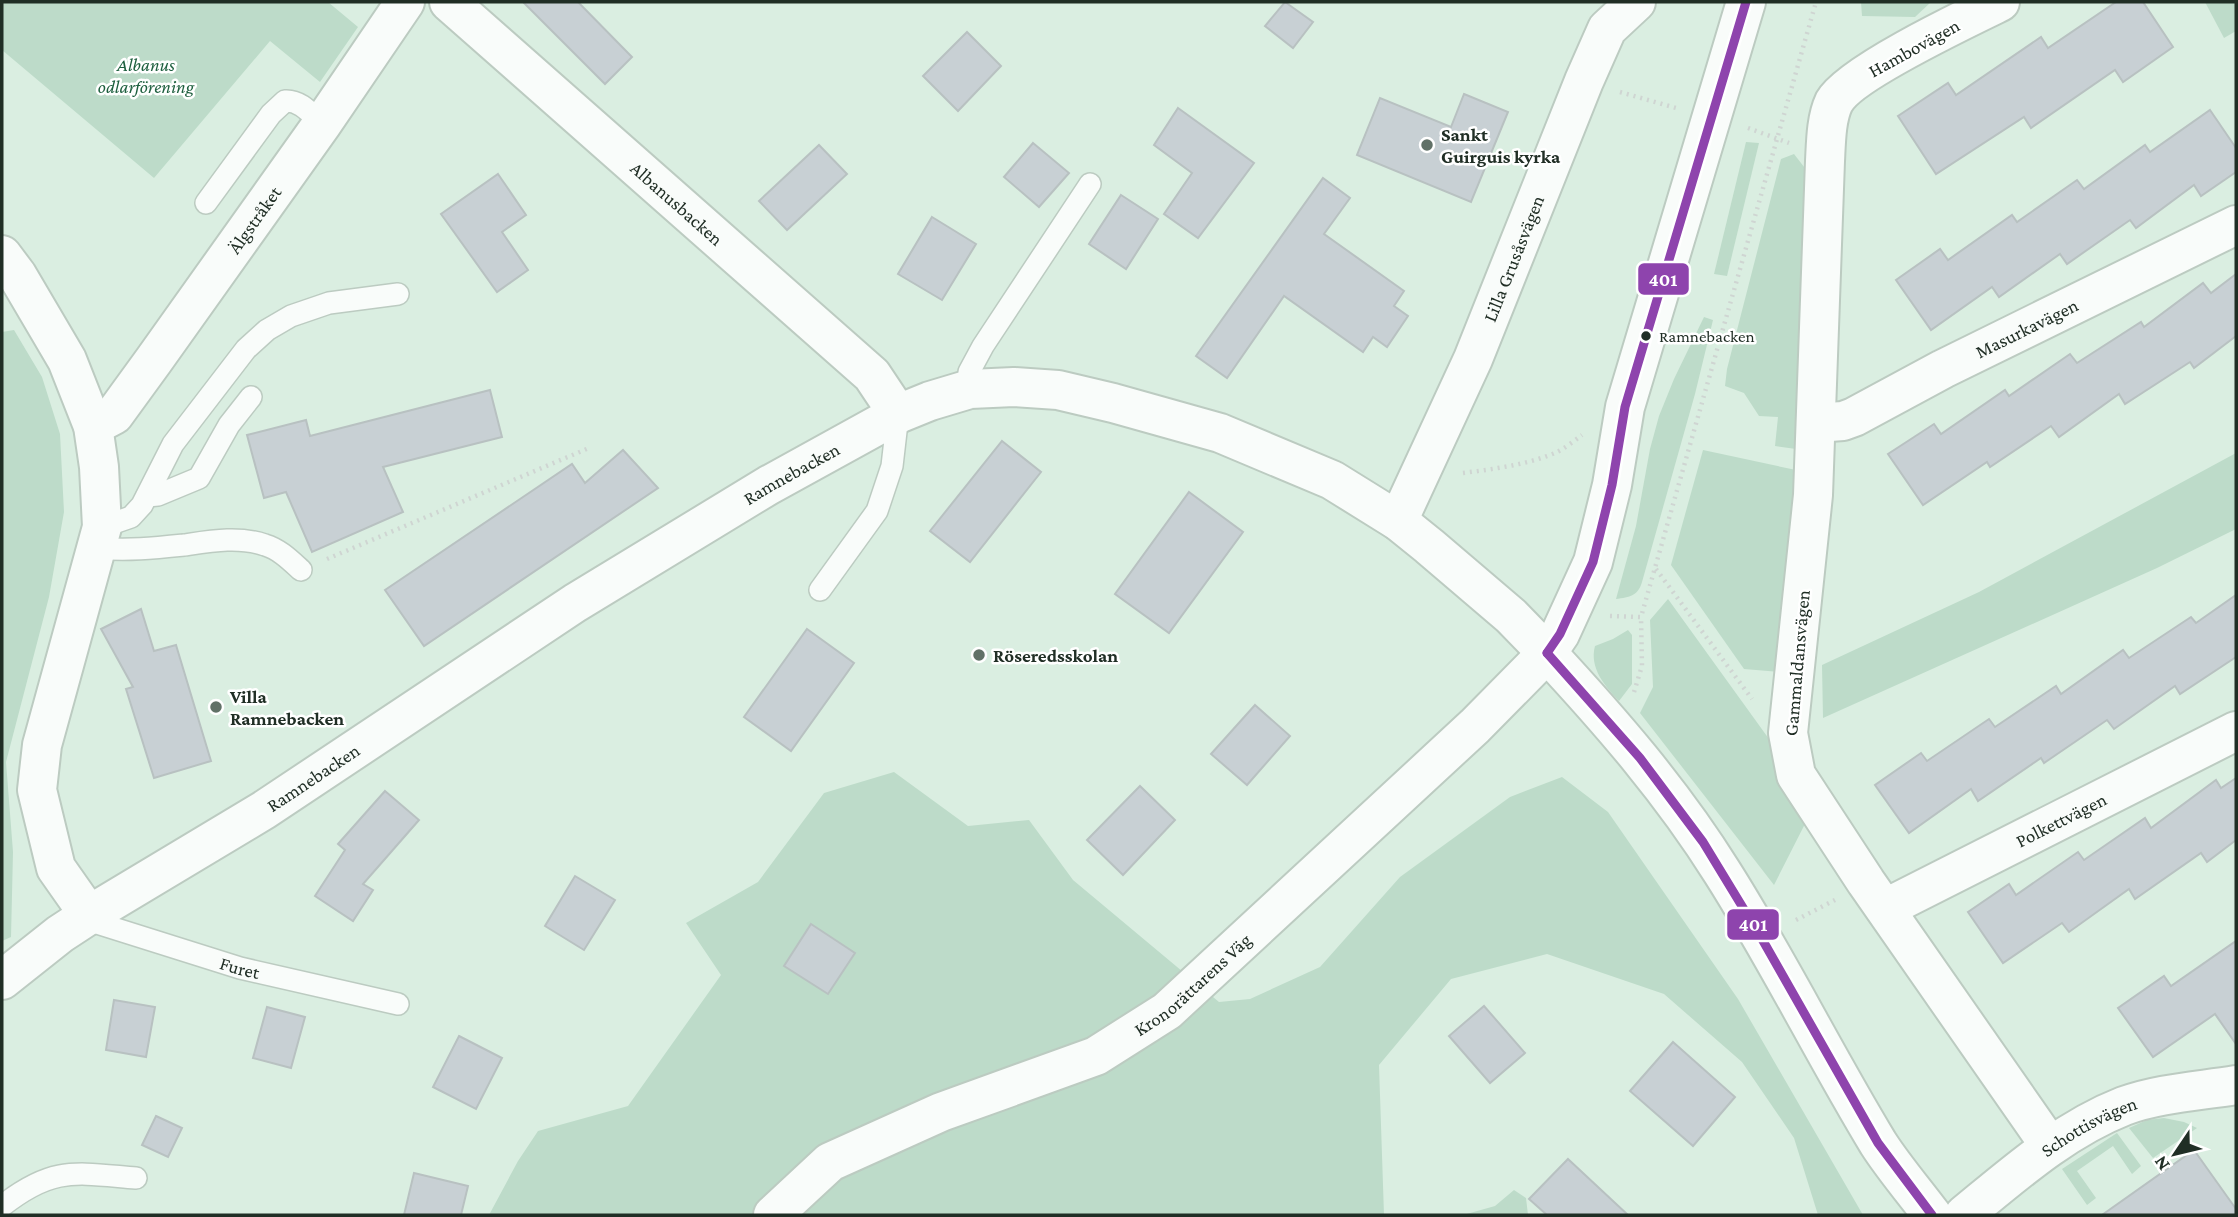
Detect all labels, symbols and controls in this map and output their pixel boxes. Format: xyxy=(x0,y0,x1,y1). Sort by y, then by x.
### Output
street label: Hambovägen xyxy=(1865,14,1963,82)
park label: Albanus odlarförening xyxy=(98,54,195,97)
place label: Sankt Guirguis kyrka xyxy=(1441,124,1561,167)
marker: Sankt Guirguis kyrka xyxy=(1419,137,1435,153)
street label: Albanusbacken xyxy=(627,157,727,249)
street label: Älgstråket xyxy=(223,181,285,257)
street label: Lilla Grusåsvägen xyxy=(1479,192,1548,325)
line badge: 401 xyxy=(1637,262,1690,296)
text: 401 xyxy=(1649,269,1677,290)
street label: Masurkavägen xyxy=(1972,294,2081,362)
place label: Ramnebacken xyxy=(1659,327,1755,346)
marker: Ramnebacken xyxy=(1639,329,1653,343)
street label: Ramnebacken xyxy=(739,438,843,509)
street label: Gammaldansvägen xyxy=(1780,589,1814,737)
place label: Röseredsskolan xyxy=(993,645,1118,666)
marker: Röseredsskolan xyxy=(971,647,987,663)
place label: Villa Ramnebacken xyxy=(229,686,344,729)
marker: Villa Ramnebacken xyxy=(208,699,224,715)
street label: Ramnebacken xyxy=(263,739,363,816)
street label: Polkettvägen xyxy=(2012,788,2110,851)
line badge: 401 xyxy=(1726,908,1780,941)
text: 401 xyxy=(1739,914,1767,935)
street label: Kronorättarens Väg xyxy=(1130,929,1255,1040)
street label: Furet xyxy=(217,952,262,983)
street label: Schottisvägen xyxy=(2037,1092,2139,1161)
north arrow xyxy=(2140,1119,2210,1189)
text: N xyxy=(2149,1152,2174,1175)

